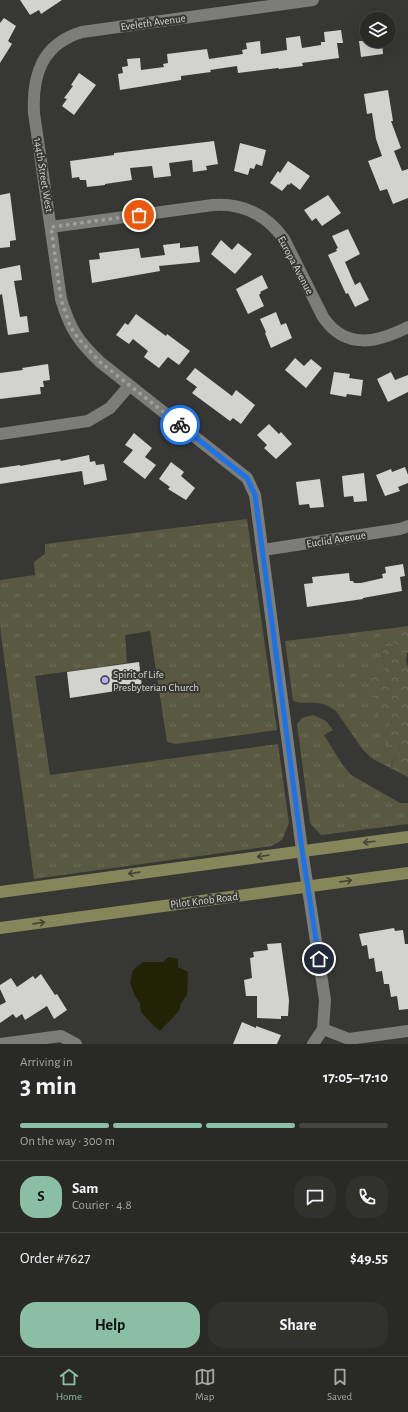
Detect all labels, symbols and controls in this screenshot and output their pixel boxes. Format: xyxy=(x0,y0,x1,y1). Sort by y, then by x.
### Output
street label: Eveleth Avenue xyxy=(120,12,186,32)
map controls xyxy=(360,12,396,48)
button: layers xyxy=(360,12,396,48)
street label: 144th Street West xyxy=(32,137,55,214)
pin xyxy=(122,198,156,232)
icon: bag xyxy=(128,204,150,226)
street label: Europa Avenue xyxy=(276,234,315,296)
courier xyxy=(160,405,200,445)
icon: bike xyxy=(169,414,191,436)
street label: Euclid Avenue xyxy=(306,529,367,550)
place label: Spirit of Life Presbyterian Church xyxy=(113,669,199,693)
marker: Spirit of Life Presbyterian Church xyxy=(100,675,110,685)
one-way arrow xyxy=(363,838,376,846)
one-way arrow xyxy=(257,852,270,860)
one-way arrow xyxy=(128,869,141,877)
one-way arrow xyxy=(339,877,352,885)
street label: Pilot Knob Road xyxy=(170,891,239,910)
one-way arrow xyxy=(32,919,45,927)
pin xyxy=(302,942,336,976)
icon: home xyxy=(308,948,330,970)
text: Arriving in xyxy=(20,1056,73,1069)
text: 17:05–17:10 xyxy=(323,1070,388,1085)
text: 3 min xyxy=(20,1073,77,1099)
text: On the way · 300 m xyxy=(20,1135,115,1148)
button: chat xyxy=(294,1176,336,1218)
button: phone xyxy=(346,1176,388,1218)
text: Sam xyxy=(72,1181,98,1196)
text: S xyxy=(37,1189,45,1204)
text: Courier · 4.8 xyxy=(72,1199,132,1212)
text: Order #7627 xyxy=(20,1251,91,1266)
text: $49.55 xyxy=(350,1251,388,1266)
button: Help xyxy=(20,1302,200,1348)
button: Share xyxy=(208,1302,388,1348)
tab: Home xyxy=(56,1366,82,1403)
tab: Map xyxy=(194,1366,216,1403)
tab: Saved xyxy=(327,1366,352,1403)

